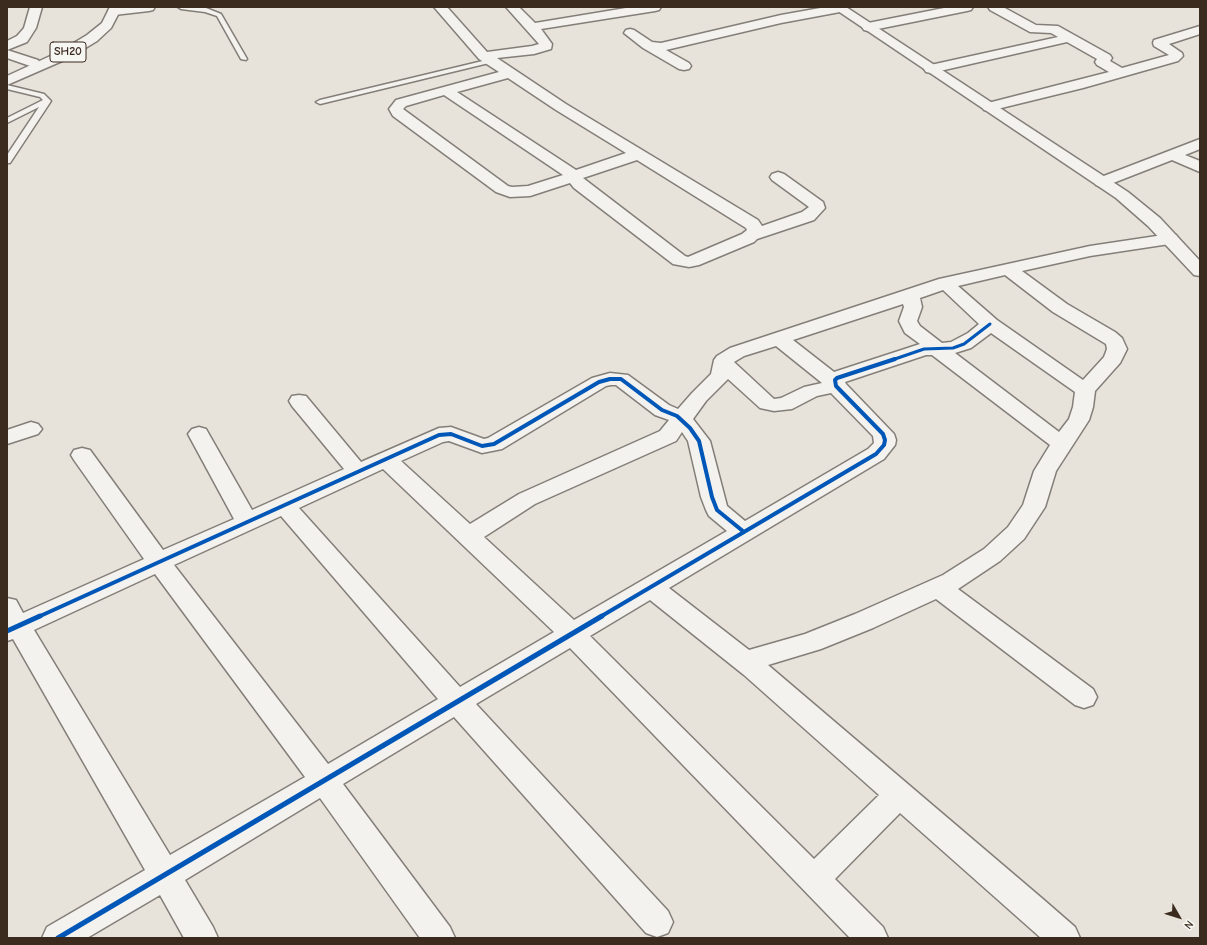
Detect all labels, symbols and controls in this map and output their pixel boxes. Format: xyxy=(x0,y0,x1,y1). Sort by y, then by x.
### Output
road number: SH20 xyxy=(50,42,86,62)
north arrow xyxy=(1159,897,1199,937)
text: N xyxy=(1181,918,1196,932)

